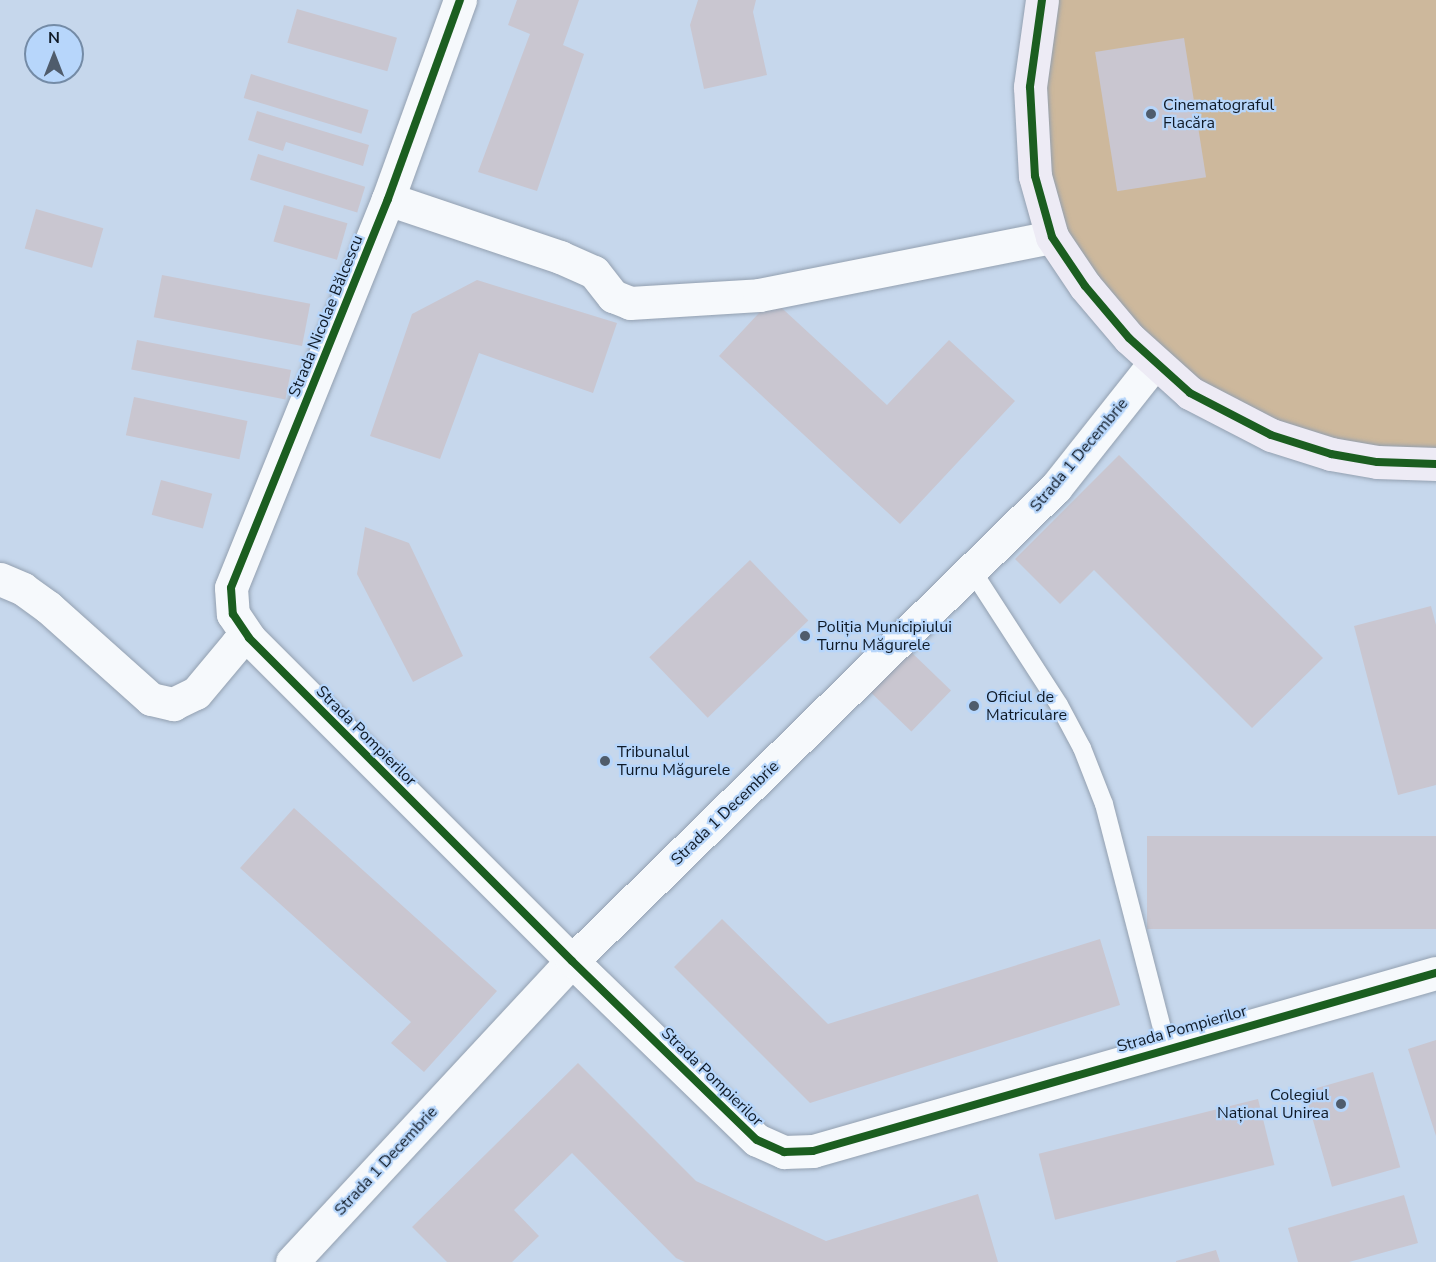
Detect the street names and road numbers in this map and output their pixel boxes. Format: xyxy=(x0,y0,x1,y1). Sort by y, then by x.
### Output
street label: Strada Nicolae Bălcescu xyxy=(285,232,367,400)
street label: Strada 1 Decembrie xyxy=(1026,394,1132,516)
street label: Strada Pompierilor xyxy=(312,682,420,790)
street label: Strada 1 Decembrie xyxy=(667,757,783,869)
street label: Strada Pompierilor xyxy=(1115,1001,1249,1057)
street label: Strada Pompierilor xyxy=(657,1024,767,1130)
street label: Strada 1 Decembrie xyxy=(330,1102,442,1220)

